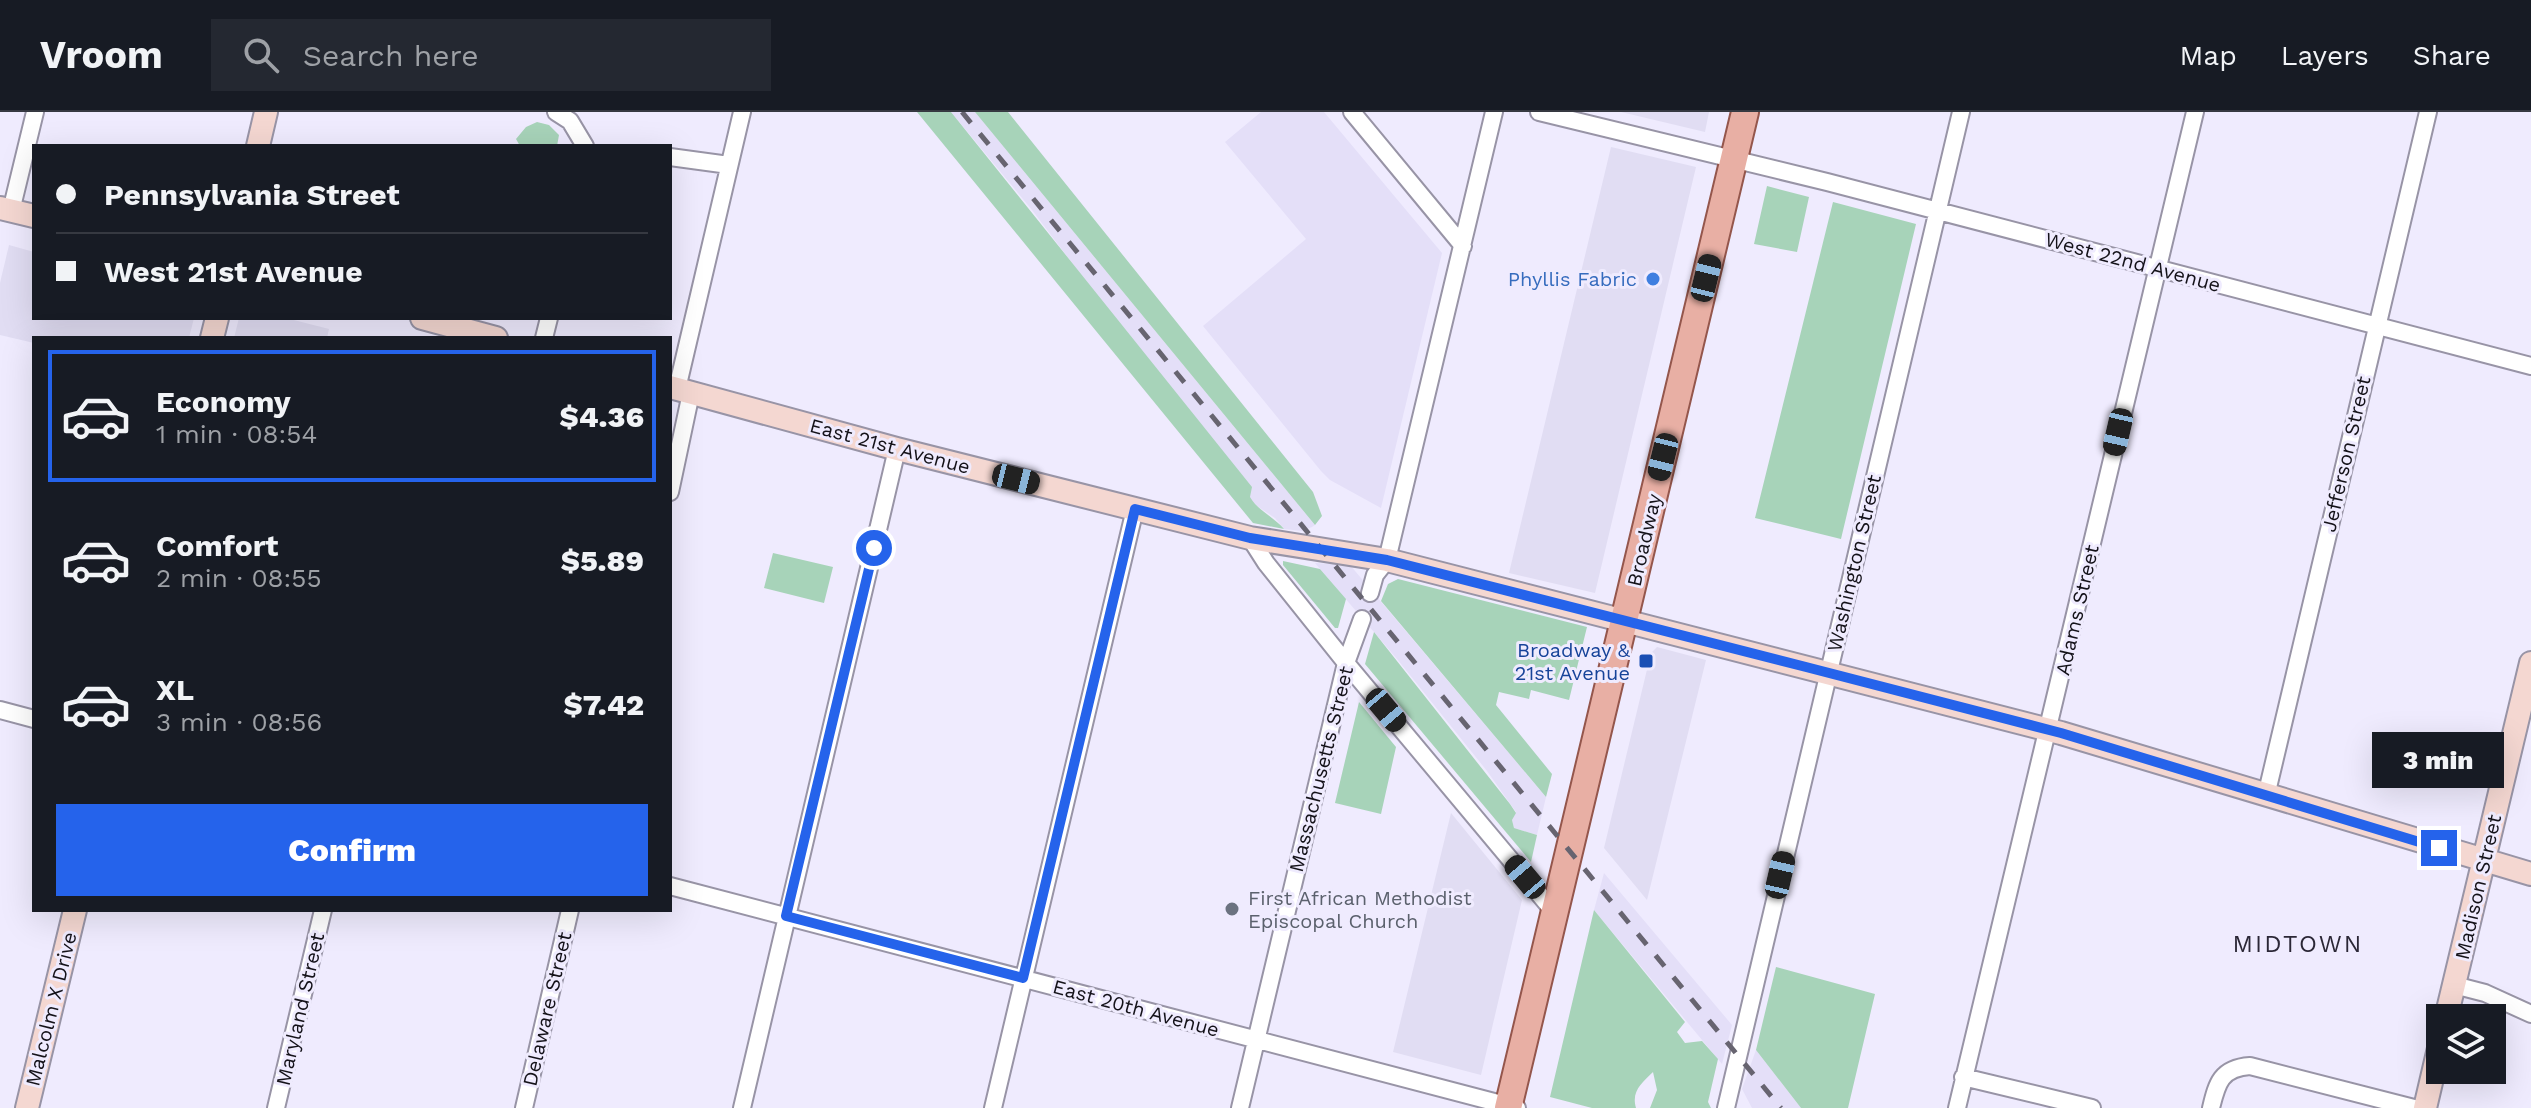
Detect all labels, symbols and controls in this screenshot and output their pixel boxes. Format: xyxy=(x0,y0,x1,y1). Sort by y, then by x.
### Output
search box xyxy=(211,19,771,91)
text: Vroom xyxy=(40,33,163,77)
icon: search xyxy=(239,33,283,77)
text: Search here xyxy=(303,38,479,73)
text: Map xyxy=(2180,39,2237,72)
text: Layers xyxy=(2281,39,2369,72)
text: Share xyxy=(2413,39,2491,72)
text: Pennsylvania Street xyxy=(104,177,400,212)
street label: West 22nd Avenue xyxy=(2043,227,2223,297)
car xyxy=(1689,252,1723,304)
text: West 21st Avenue xyxy=(104,254,363,289)
place label: Phyllis Fabric xyxy=(1508,267,1637,291)
marker: Phyllis Fabric xyxy=(1644,270,1662,288)
street label: Jefferson Street xyxy=(2316,373,2376,534)
icon: car xyxy=(60,380,132,452)
text: Economy xyxy=(156,384,291,419)
text: $4.36 xyxy=(559,399,644,434)
car xyxy=(2101,406,2135,458)
street label: East 21st Avenue xyxy=(807,413,973,479)
text: 1 min · 08:54 xyxy=(156,419,317,449)
car xyxy=(1646,431,1680,483)
car xyxy=(990,462,1042,496)
street label: Washington Street xyxy=(1822,472,1886,654)
street label: Broadway xyxy=(1622,491,1666,589)
icon: car xyxy=(60,524,132,596)
text: Comfort xyxy=(156,528,278,563)
route start xyxy=(856,530,892,566)
street label: Adams Street xyxy=(2050,542,2104,678)
text: $5.89 xyxy=(561,543,644,578)
text: 2 min · 08:55 xyxy=(156,563,322,593)
place label: Broadway & 21st Avenue xyxy=(1515,638,1631,685)
marker: Broadway & 21st Avenue xyxy=(1637,652,1655,670)
street label: Massachusetts Street xyxy=(1284,663,1358,874)
icon: car xyxy=(60,668,132,740)
text: XL xyxy=(156,672,194,707)
car xyxy=(1361,684,1411,736)
text: $7.42 xyxy=(563,687,644,722)
text: 3 min · 08:56 xyxy=(156,707,322,737)
callout: 3 min xyxy=(2373,732,2505,788)
text: 3 min xyxy=(2403,745,2473,775)
button: Confirm xyxy=(56,804,648,896)
street label: Madison Street xyxy=(2450,812,2506,962)
route end xyxy=(2421,830,2457,866)
car xyxy=(1763,849,1797,901)
car xyxy=(1500,851,1550,903)
place label: First African Methodist Episcopal Church xyxy=(1248,886,1472,933)
marker: First African Methodist Episcopal Church xyxy=(1223,900,1241,918)
street label: Delaware Street xyxy=(518,929,577,1088)
street label: Malcolm X Drive xyxy=(20,930,82,1088)
street label: Maryland Street xyxy=(271,930,329,1088)
district label: MIDTOWN xyxy=(2233,930,2363,958)
street label: East 20th Avenue xyxy=(1050,974,1222,1042)
map controls xyxy=(2426,1004,2506,1084)
button: layers xyxy=(2426,1004,2506,1084)

